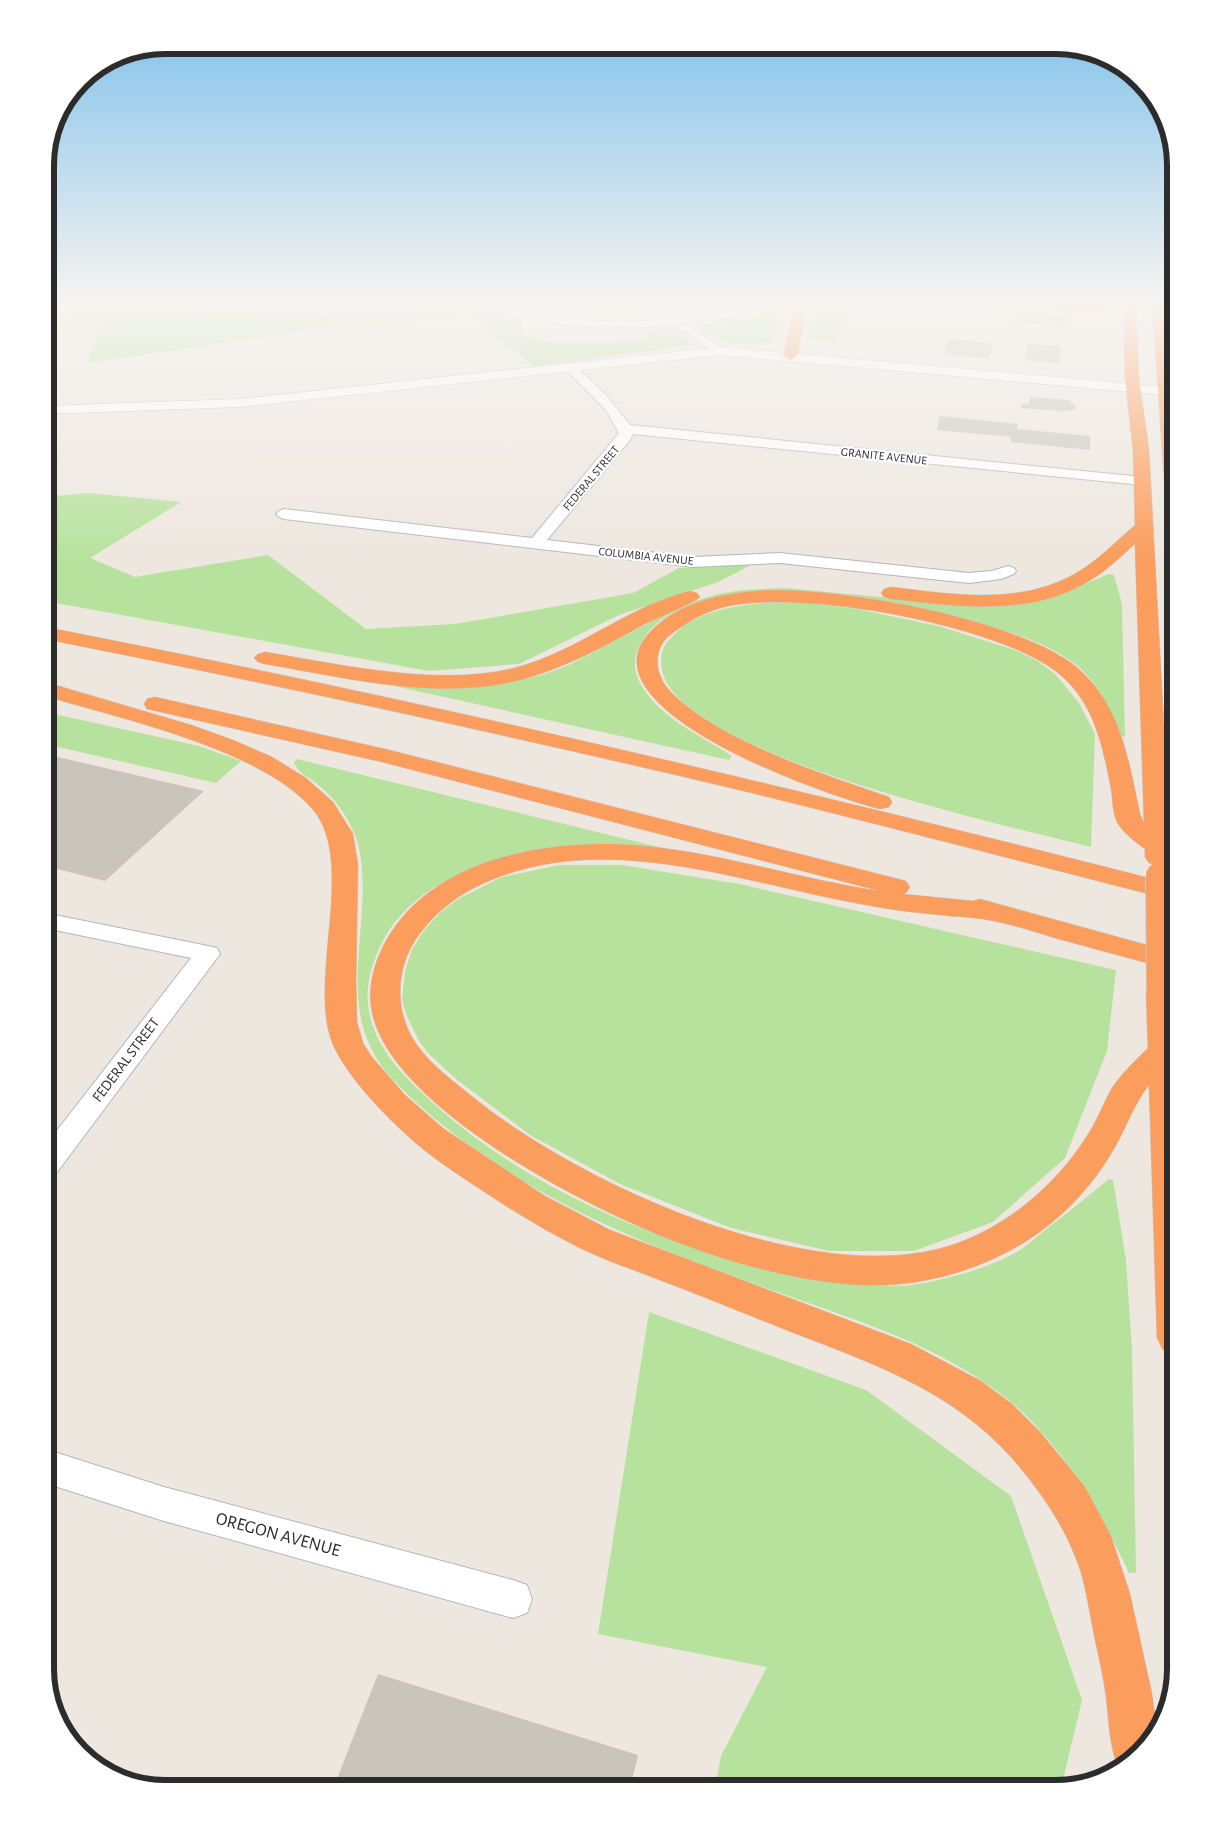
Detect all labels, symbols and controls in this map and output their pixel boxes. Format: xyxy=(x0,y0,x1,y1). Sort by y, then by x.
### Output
street label: FEDERAL STREET xyxy=(561,443,622,513)
street label: GRANITE AVENUE xyxy=(840,446,928,467)
street label: COLUMBIA AVENUE xyxy=(598,545,694,567)
street label: FEDERAL STREET xyxy=(90,1015,163,1105)
street label: OREGON AVENUE xyxy=(214,1510,343,1560)

